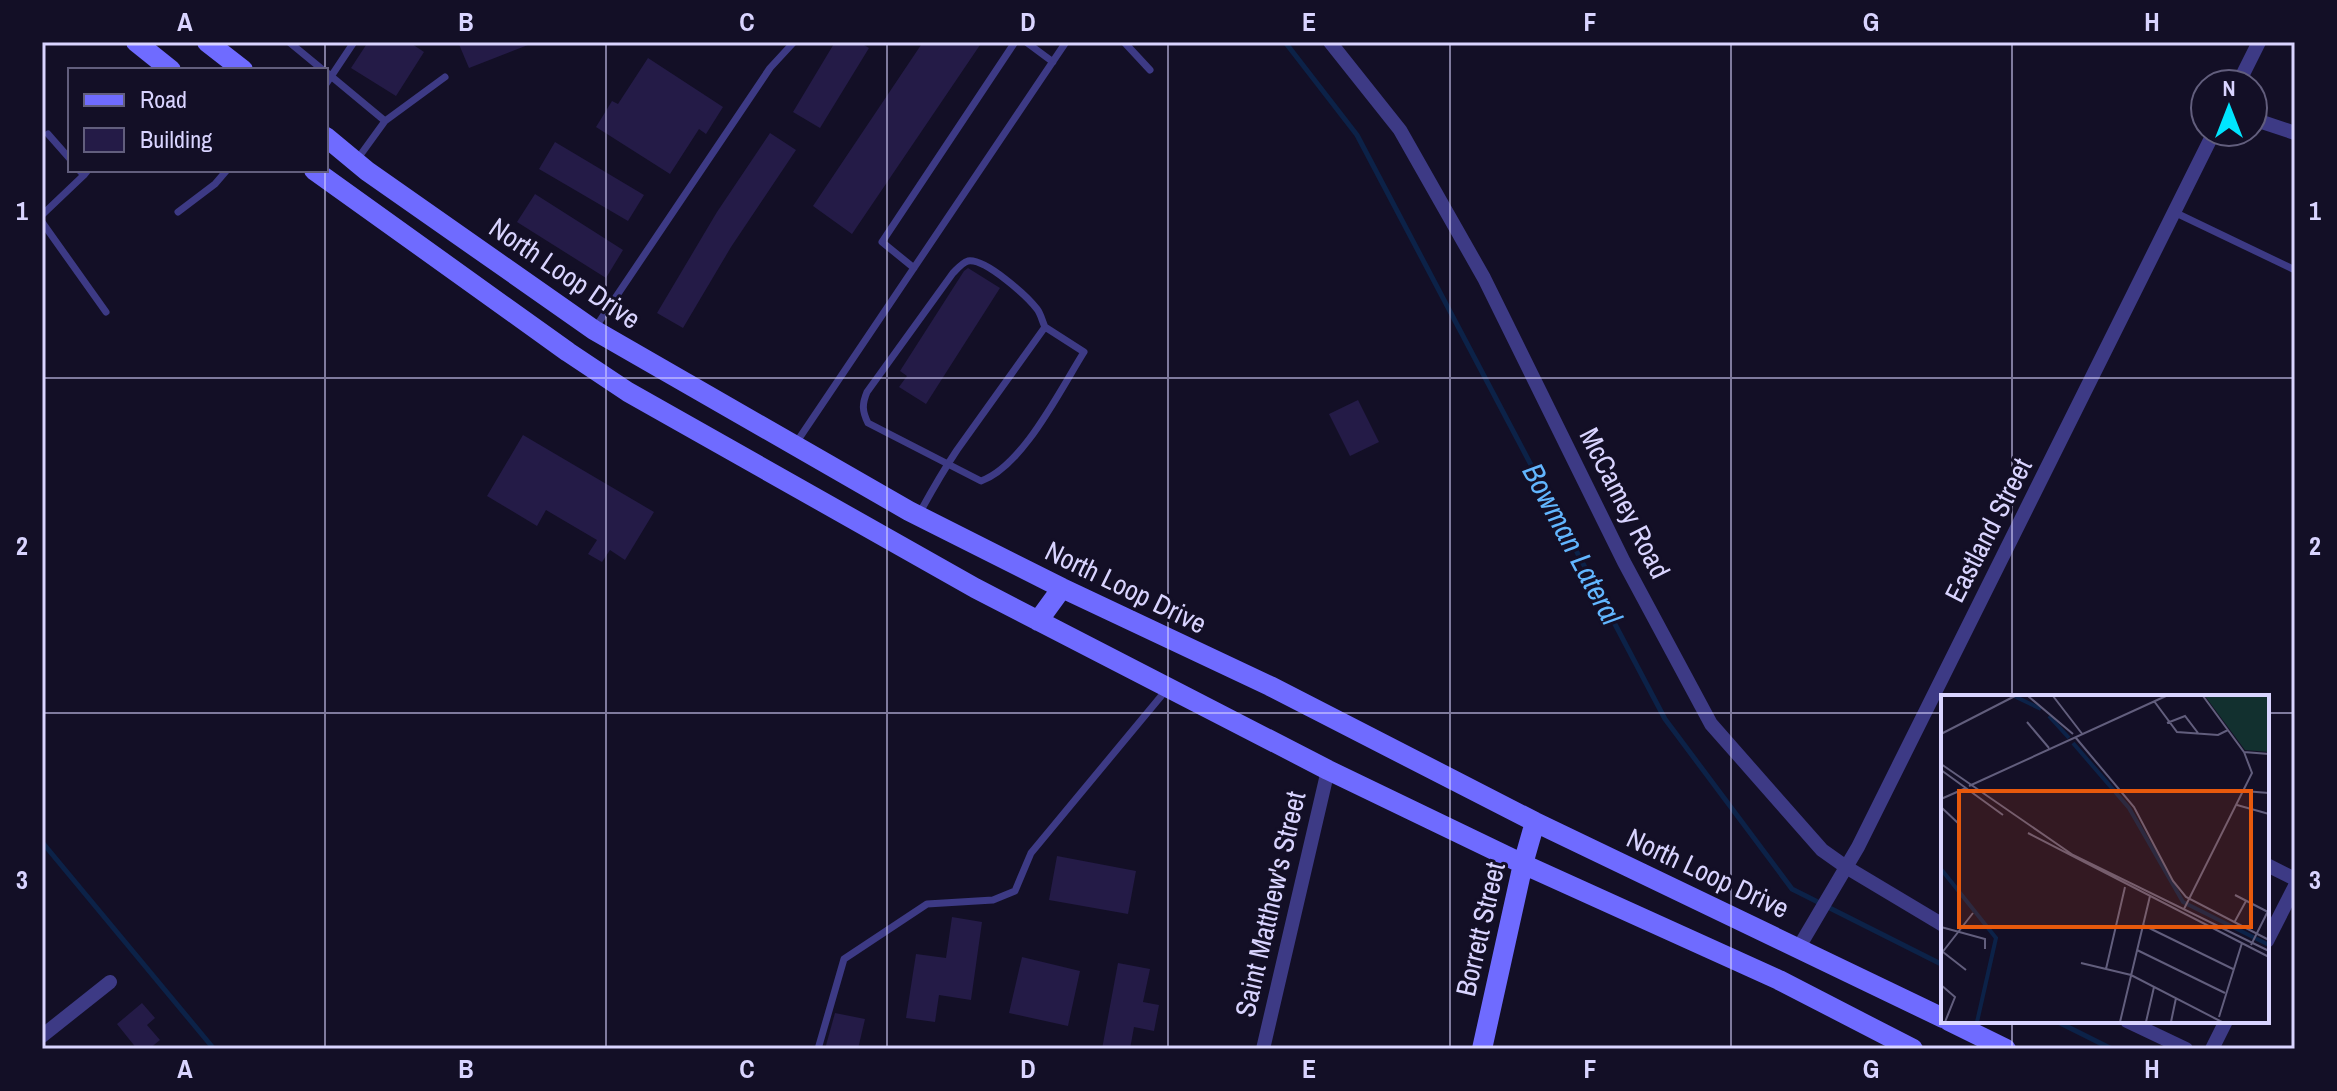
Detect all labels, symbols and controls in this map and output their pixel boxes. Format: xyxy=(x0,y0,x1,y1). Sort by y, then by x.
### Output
text: A xyxy=(177,4,193,39)
text: B xyxy=(458,4,474,39)
text: C xyxy=(739,4,755,39)
text: D xyxy=(1020,4,1036,39)
text: E xyxy=(1302,4,1316,39)
text: F xyxy=(1583,4,1597,39)
text: G xyxy=(1863,4,1879,39)
text: H xyxy=(2144,4,2160,39)
legend xyxy=(68,68,328,172)
north arrow xyxy=(2189,68,2269,148)
text: N xyxy=(2222,73,2236,103)
text: Road xyxy=(140,83,187,115)
text: Building xyxy=(140,123,212,155)
text: 1 xyxy=(16,193,28,228)
text: 1 xyxy=(2309,193,2321,228)
street label: North Loop Drive xyxy=(482,208,648,338)
street label: McCamey Road xyxy=(1571,421,1679,585)
street label: Eastland Street xyxy=(1935,451,2041,609)
water label: Bowman Lateral xyxy=(1513,456,1633,632)
text: 2 xyxy=(16,528,28,563)
text: 2 xyxy=(2309,528,2321,563)
street label: North Loop Drive xyxy=(1039,532,1213,642)
inset map xyxy=(1941,695,2269,1023)
street label: Saint Matthew's Street xyxy=(1226,788,1314,1020)
street label: North Loop Drive xyxy=(1621,819,1795,927)
street label: Borrett Street xyxy=(1446,858,1514,1000)
text: 3 xyxy=(16,862,28,897)
text: 3 xyxy=(2309,862,2321,897)
text: A xyxy=(177,1051,193,1086)
text: B xyxy=(458,1051,474,1086)
text: C xyxy=(739,1051,755,1086)
text: D xyxy=(1020,1051,1036,1086)
text: E xyxy=(1302,1051,1316,1086)
text: F xyxy=(1583,1051,1597,1086)
text: G xyxy=(1863,1051,1879,1086)
text: H xyxy=(2144,1051,2160,1086)

